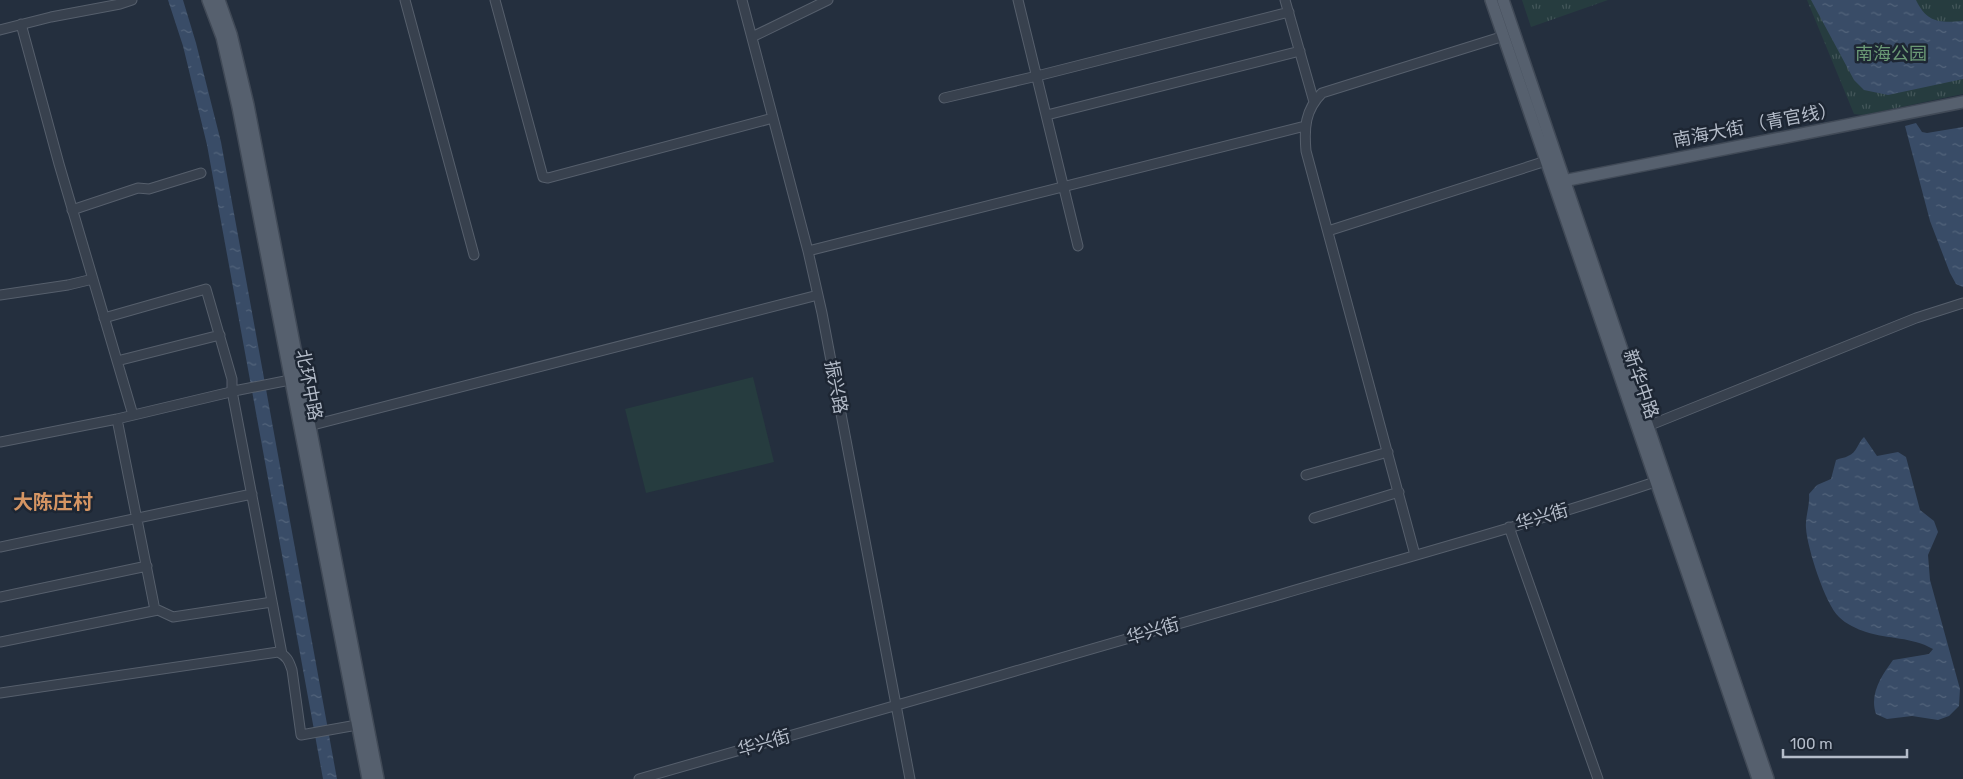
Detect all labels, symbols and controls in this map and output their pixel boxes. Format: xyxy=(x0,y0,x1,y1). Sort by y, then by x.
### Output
park label: 南海公园 xyxy=(1855,43,1927,65)
street label: 南海大街 （青官线） xyxy=(1671,98,1839,152)
street label: 新华中路 xyxy=(1619,346,1663,422)
street label: 北环中路 xyxy=(291,348,327,422)
street label: 振兴路 xyxy=(820,358,852,416)
district label: 大陈庄村 xyxy=(13,490,93,514)
street label: 华兴街 xyxy=(1513,499,1571,535)
street label: 华兴街 xyxy=(1124,613,1182,649)
street label: 华兴街 xyxy=(735,725,793,761)
scale bar xyxy=(1783,726,1907,758)
text: 100 m xyxy=(1790,735,1832,753)

